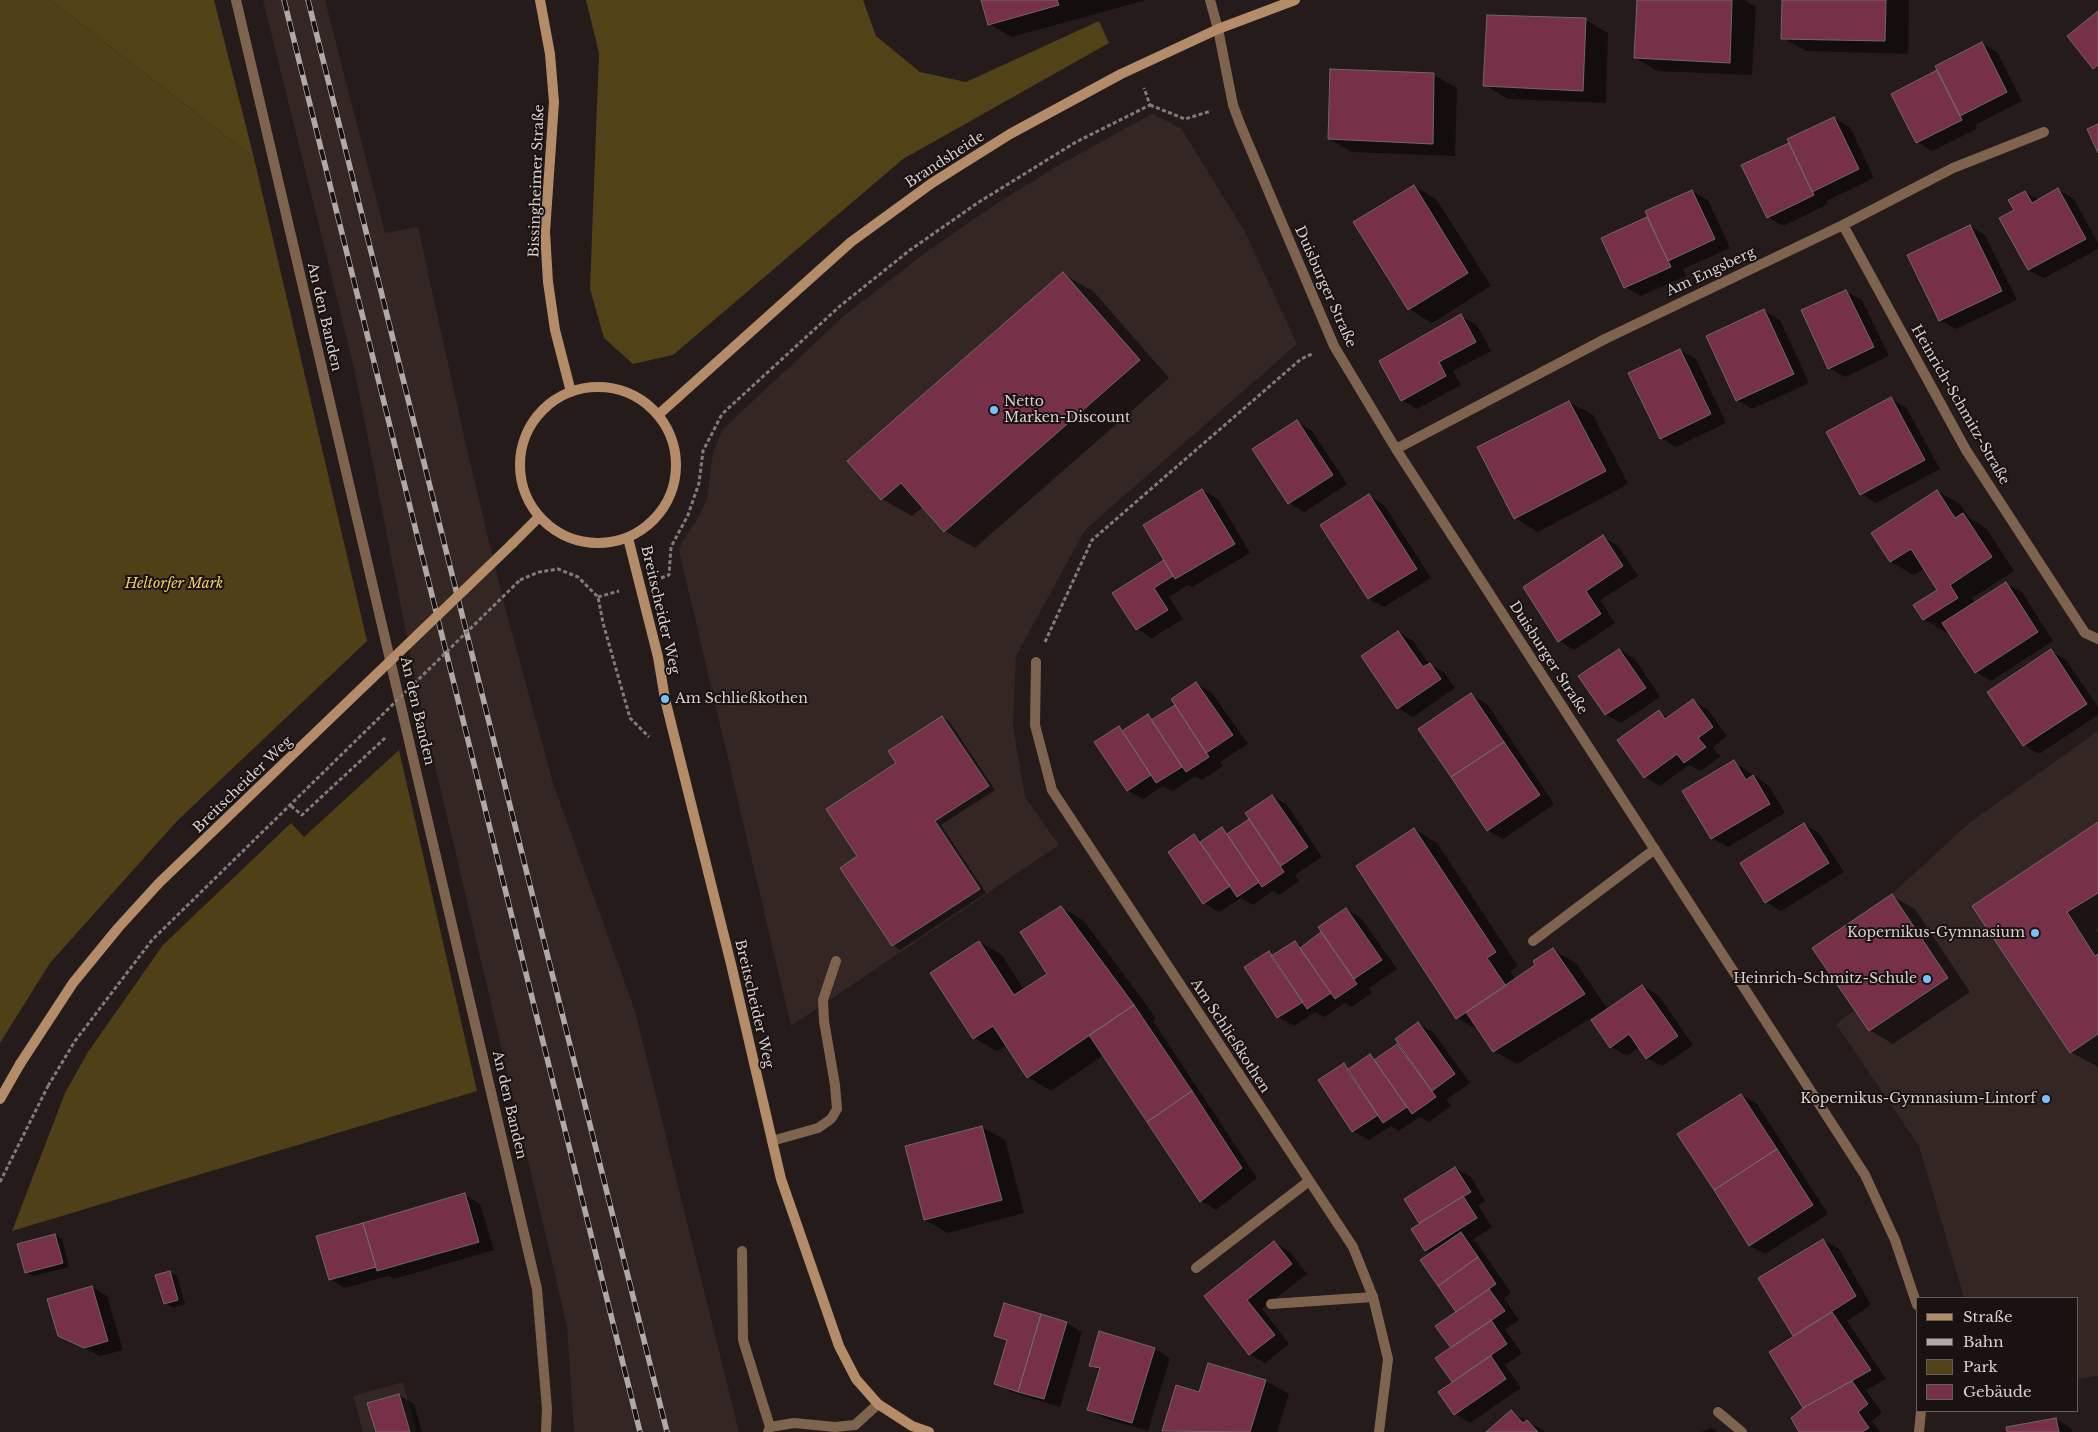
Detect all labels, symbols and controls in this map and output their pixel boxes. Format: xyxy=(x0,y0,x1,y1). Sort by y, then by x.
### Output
street label: Bissingheimer Straße xyxy=(526,104,548,258)
street label: Brandsheide xyxy=(902,128,988,192)
street label: Duisburger Straße xyxy=(1291,224,1359,350)
street label: Am Engsberg xyxy=(1664,244,1758,300)
street label: An den Banden xyxy=(303,261,345,373)
street label: Heinrich-Schmitz-Straße xyxy=(1907,322,2013,488)
place label: Netto Marken-Discount xyxy=(1004,394,1130,427)
marker: Netto Marken-Discount xyxy=(988,404,1000,416)
street label: Breitscheider Weg xyxy=(637,544,683,676)
park label: Heltorfer Mark xyxy=(125,576,223,592)
street label: Duisburger Straße xyxy=(1505,598,1591,718)
street label: An den Banden xyxy=(396,655,438,767)
place label: Am Schließkothen xyxy=(675,691,808,707)
marker: Am Schließkothen xyxy=(659,693,671,705)
street label: Breitscheider Weg xyxy=(190,733,296,837)
place label: Kopernikus-Gymnasium xyxy=(1847,925,2025,941)
marker: Kopernikus-Gymnasium xyxy=(2029,927,2041,939)
street label: Breitscheider Weg xyxy=(731,938,777,1070)
place label: Heinrich-Schmitz-Schule xyxy=(1733,971,1917,987)
marker: Heinrich-Schmitz-Schule xyxy=(1921,973,1933,985)
street label: Am Schließkothen xyxy=(1187,976,1273,1096)
street label: An den Banden xyxy=(488,1049,530,1161)
place label: Kopernikus-Gymnasium-Lintorf xyxy=(1800,1091,2036,1107)
marker: Kopernikus-Gymnasium-Lintorf xyxy=(2040,1093,2052,1105)
legend xyxy=(1916,1297,2078,1412)
text: Straße xyxy=(1963,1307,2013,1326)
text: Bahn xyxy=(1963,1332,2003,1351)
text: Park xyxy=(1963,1357,1998,1376)
text: Gebäude xyxy=(1963,1382,2032,1401)

